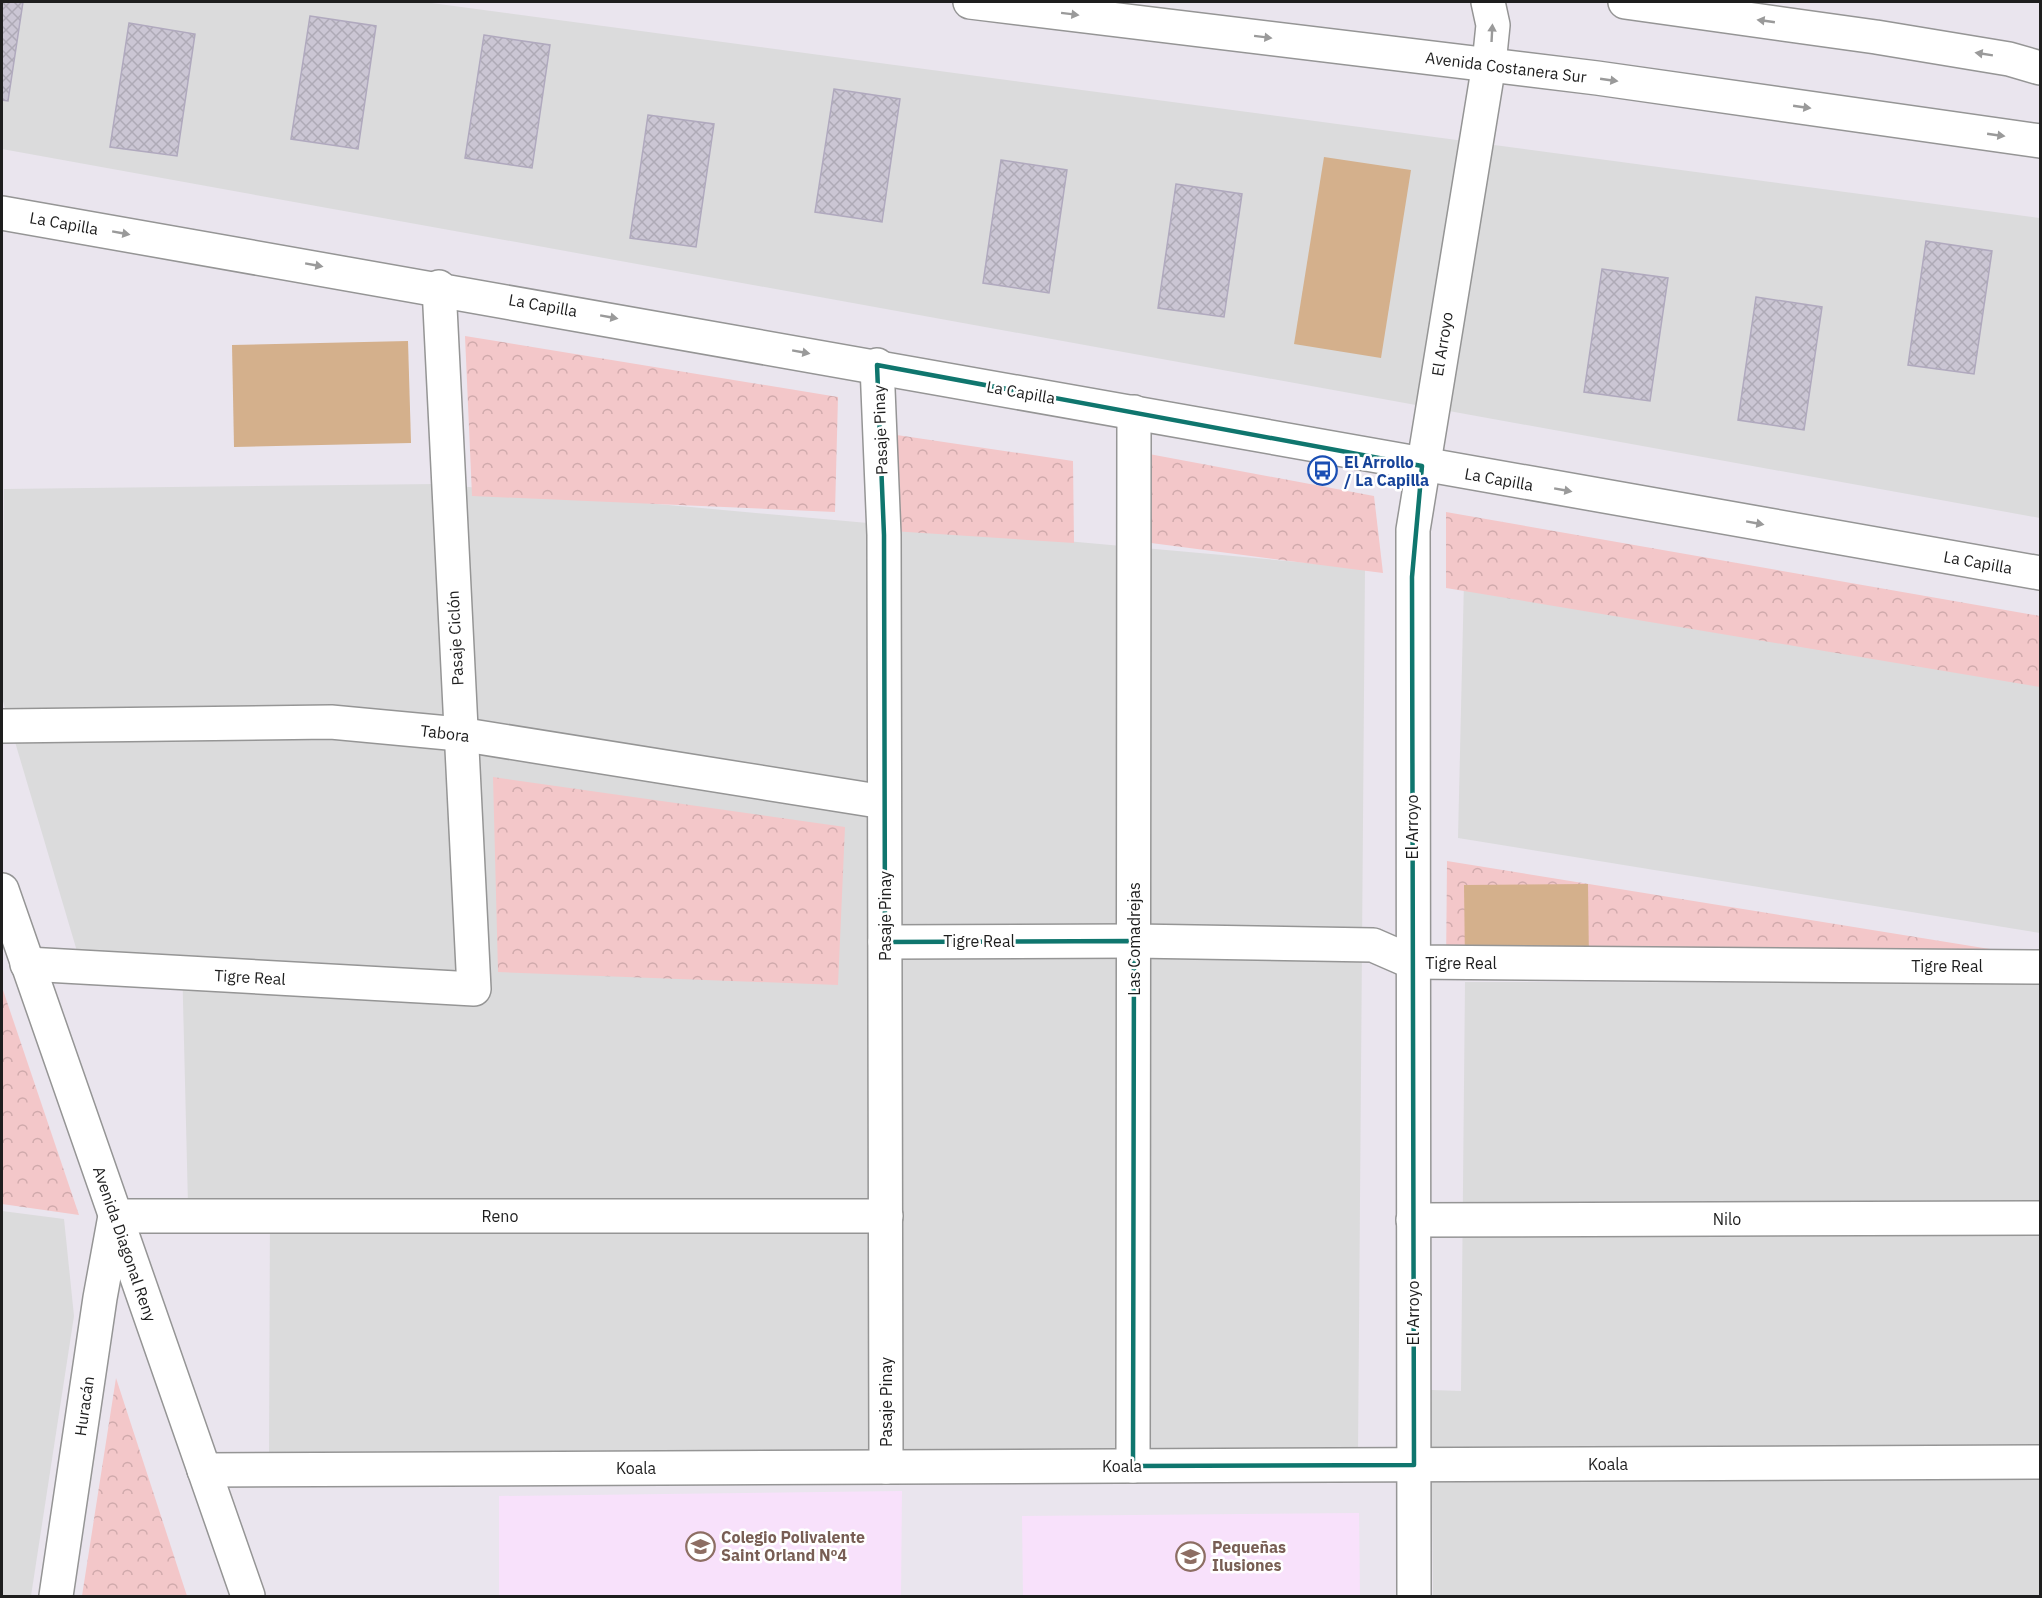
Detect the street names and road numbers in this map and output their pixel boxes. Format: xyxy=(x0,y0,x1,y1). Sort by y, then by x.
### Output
street label: Avenida Costanera Sur xyxy=(1424,47,1588,87)
street label: La Capilla xyxy=(28,207,100,239)
street label: La Capilla xyxy=(507,289,579,321)
street label: El Arroyo xyxy=(1427,310,1457,378)
street label: La Capilla xyxy=(985,376,1057,408)
street label: Pasaje Pinay xyxy=(868,385,892,475)
street label: La Capilla xyxy=(1463,463,1535,495)
street label: La Capilla xyxy=(1942,546,2014,578)
street label: Pasaje Ciclón xyxy=(443,590,467,686)
street label: Tabora xyxy=(419,720,471,746)
street label: El Arroyo xyxy=(1402,794,1422,860)
street label: Pasaje Pinay xyxy=(875,871,895,961)
street label: Las Comadrejas xyxy=(1124,882,1144,996)
street label: Tigre Real xyxy=(943,931,1015,951)
street label: Tigre Real xyxy=(1425,953,1497,973)
street label: Tigre Real xyxy=(1911,956,1983,976)
street label: Tigre Real xyxy=(214,965,286,989)
street label: Avenida Diagonal Reny xyxy=(89,1164,161,1324)
street label: Reno xyxy=(482,1206,518,1226)
street label: Nilo xyxy=(1713,1209,1741,1229)
street label: El Arroyo xyxy=(1403,1280,1423,1346)
street label: Pasaje Pinay xyxy=(876,1357,896,1447)
street label: Huracán xyxy=(70,1375,98,1437)
street label: Koala xyxy=(1588,1454,1629,1474)
street label: Koala xyxy=(1102,1456,1143,1476)
street label: Koala xyxy=(616,1458,657,1478)

